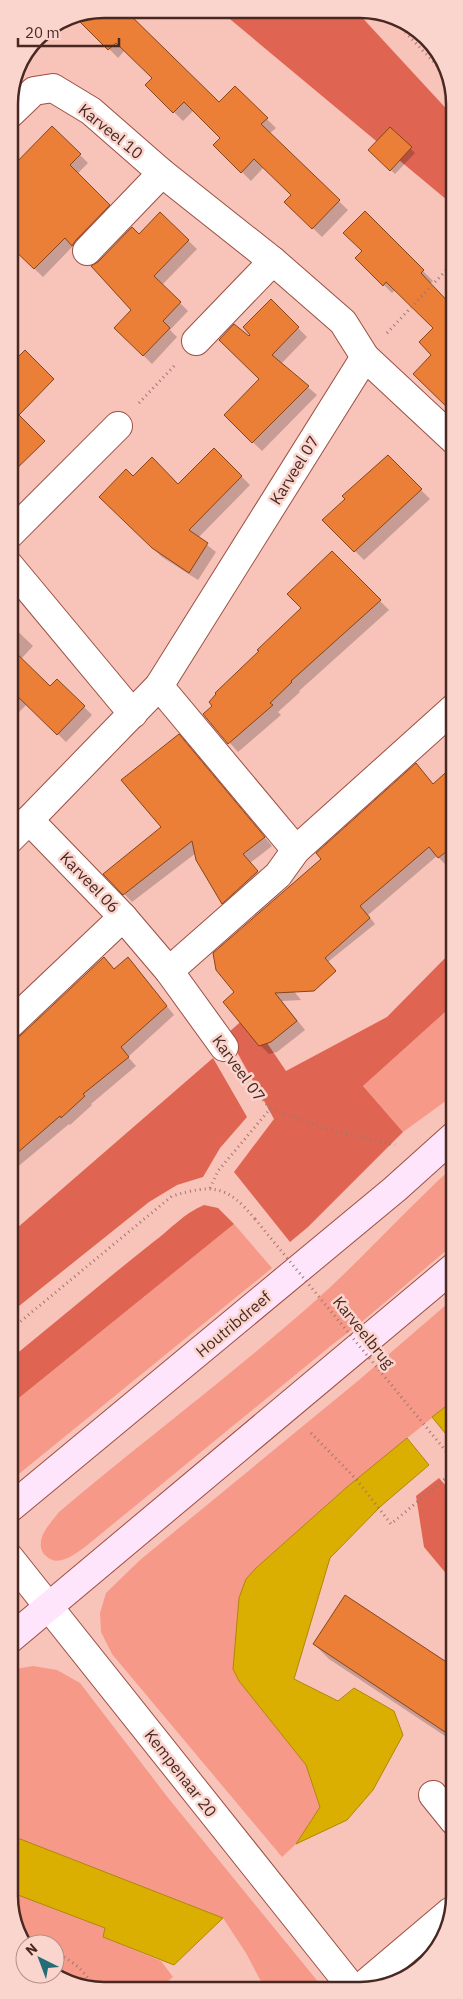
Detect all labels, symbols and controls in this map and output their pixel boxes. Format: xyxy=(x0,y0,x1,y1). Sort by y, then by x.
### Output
scale bar xyxy=(18,15,119,47)
text: 20 m xyxy=(25,23,60,42)
street label: Karveel 10 xyxy=(75,99,147,163)
street label: Karveel 07 xyxy=(265,432,323,508)
street label: Karveel 06 xyxy=(56,847,124,917)
street label: Karveel 07 xyxy=(208,1031,270,1105)
street label: Houtribdreef xyxy=(191,1287,275,1361)
street label: Karveelbrug xyxy=(329,1292,399,1372)
street label: Kempenaar 20 xyxy=(141,1725,221,1821)
north arrow xyxy=(15,1934,65,1984)
text: N xyxy=(22,1939,41,1959)

